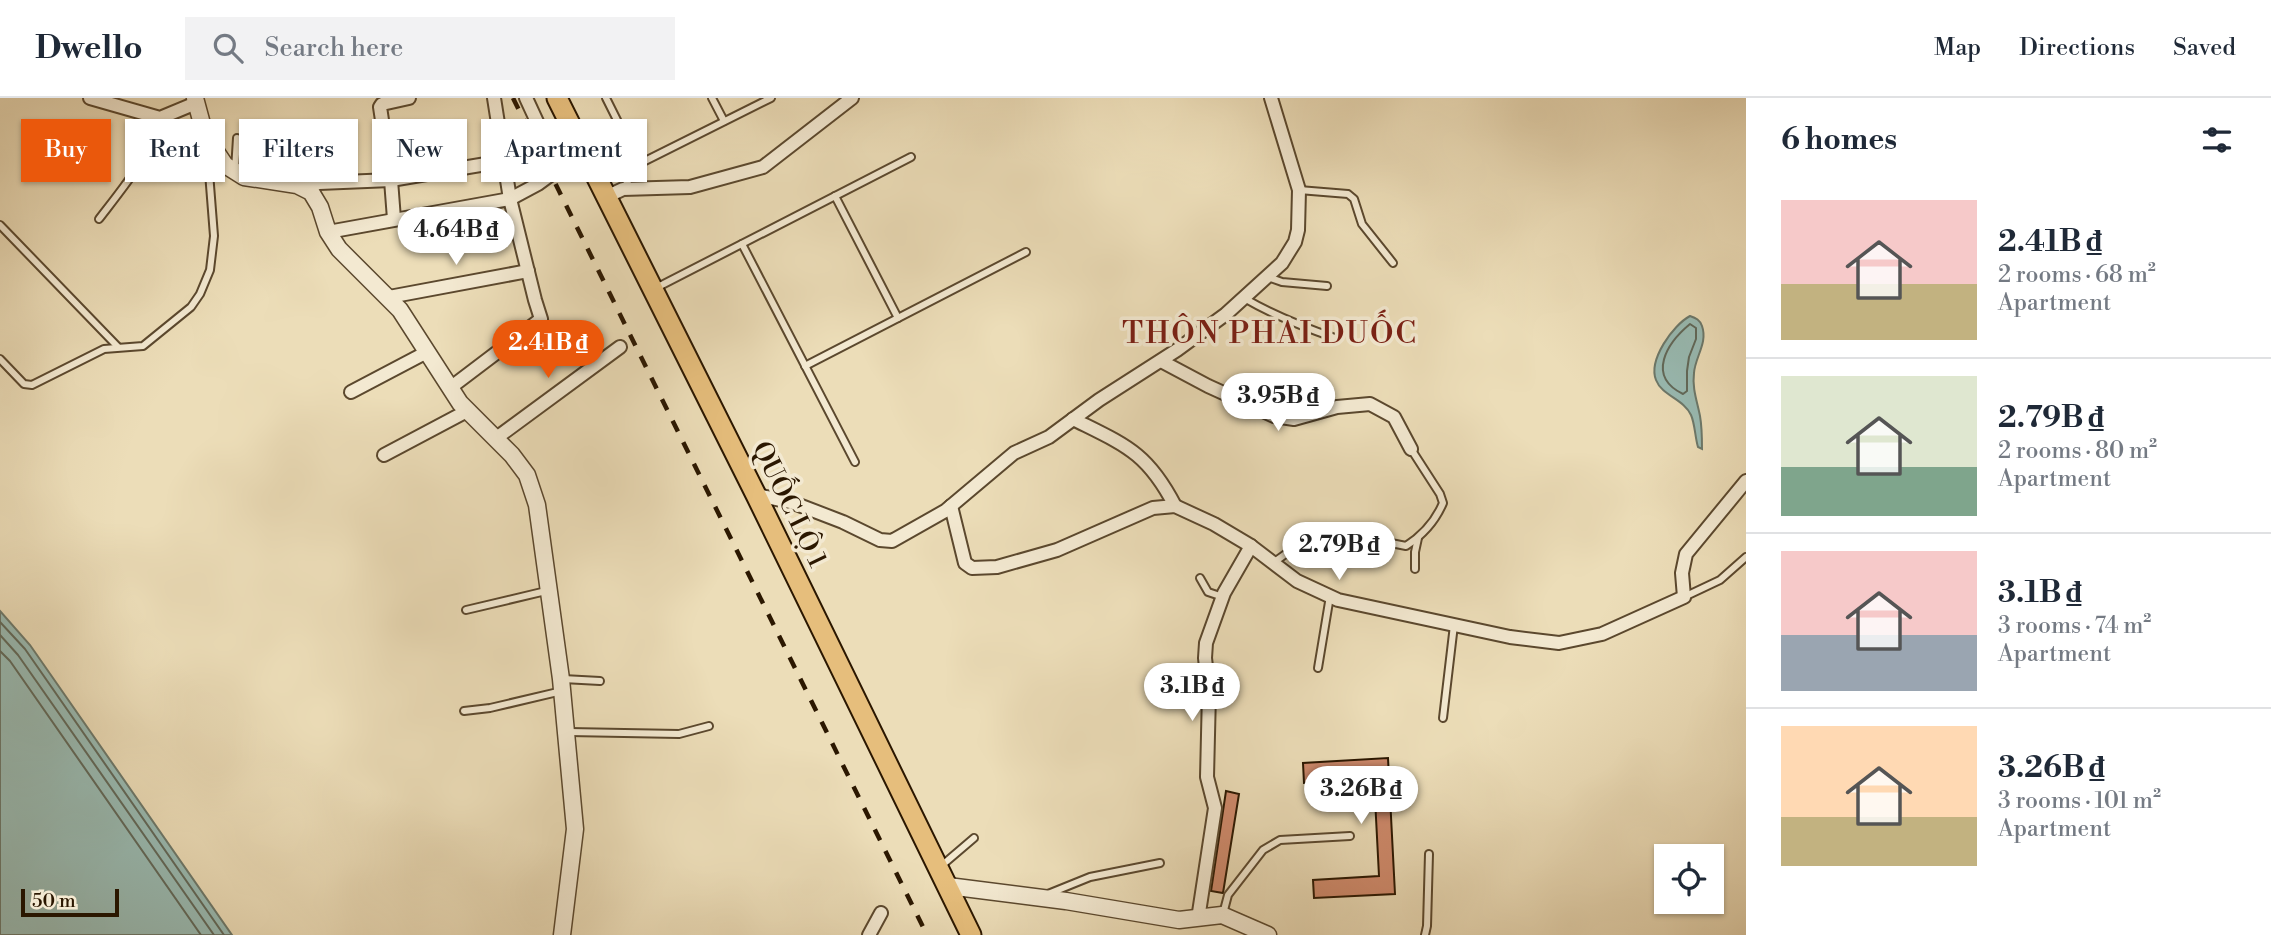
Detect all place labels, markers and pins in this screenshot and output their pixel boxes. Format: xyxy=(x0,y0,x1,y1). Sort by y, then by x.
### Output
pin: 4.64B ₫ xyxy=(391,208,521,267)
pin: 2.41B ₫ xyxy=(483,320,613,380)
pin: 3.95B ₫ xyxy=(1213,374,1343,433)
pin: 2.79B ₫ xyxy=(1274,522,1404,582)
pin: 3.1B ₫ xyxy=(1135,664,1249,723)
pin: 3.26B ₫ xyxy=(1296,766,1426,826)

